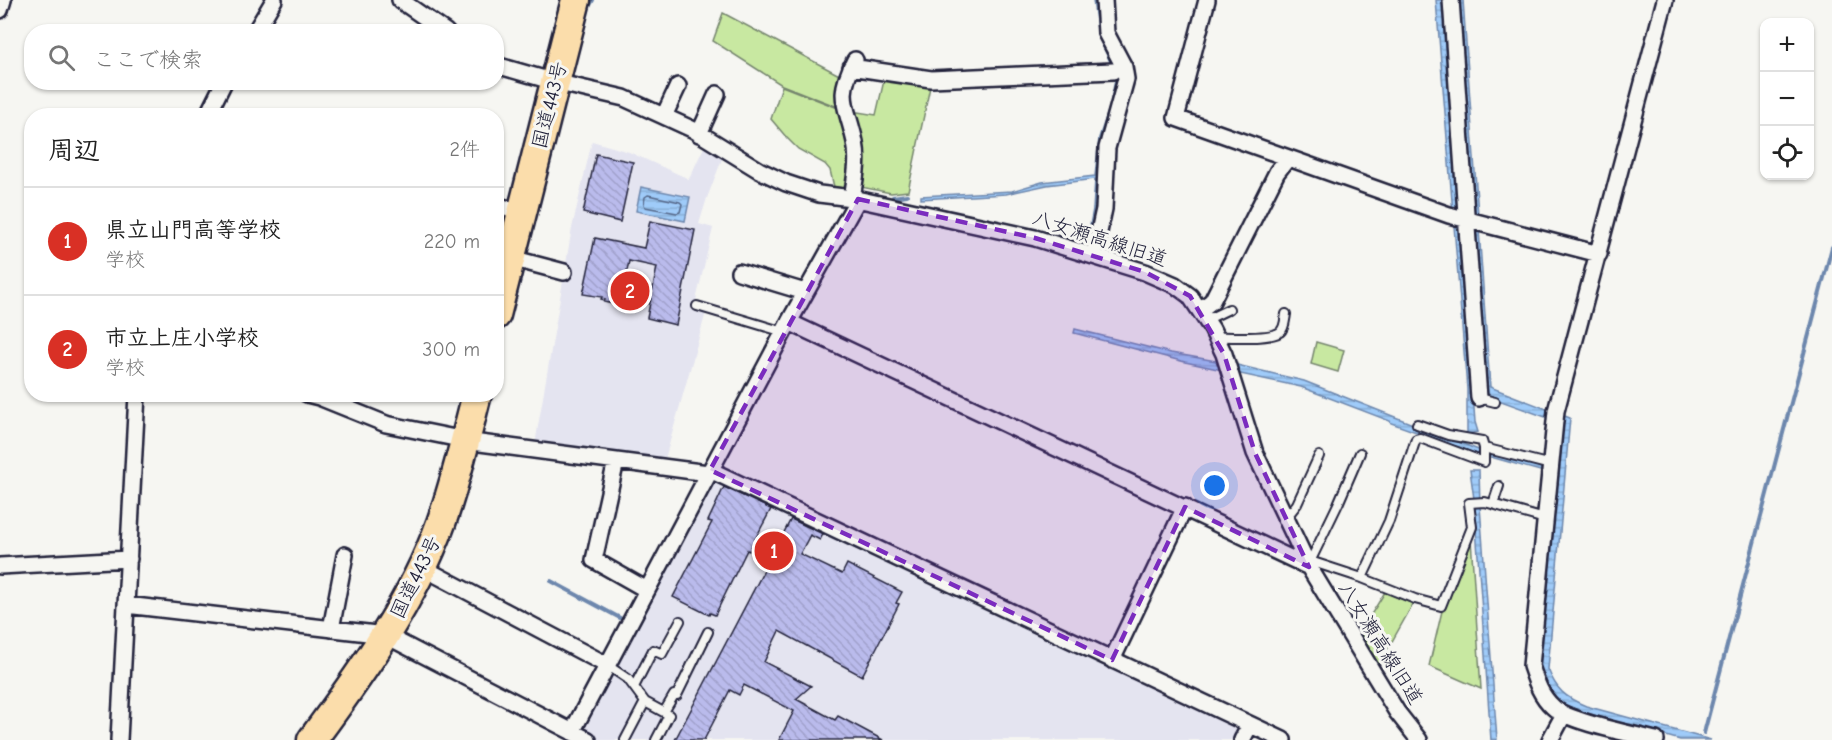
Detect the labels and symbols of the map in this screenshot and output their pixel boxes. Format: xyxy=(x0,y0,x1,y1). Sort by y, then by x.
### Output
street label: 国道443号 xyxy=(528,59,571,151)
street label: 八女瀬高線旧道 xyxy=(1030,206,1170,271)
pin: 2 xyxy=(610,268,650,314)
your location xyxy=(1200,471,1229,500)
pin: 1 xyxy=(754,528,794,574)
street label: 国道443号 xyxy=(385,532,445,622)
street label: 八女瀬高線旧道 xyxy=(1334,578,1427,709)

